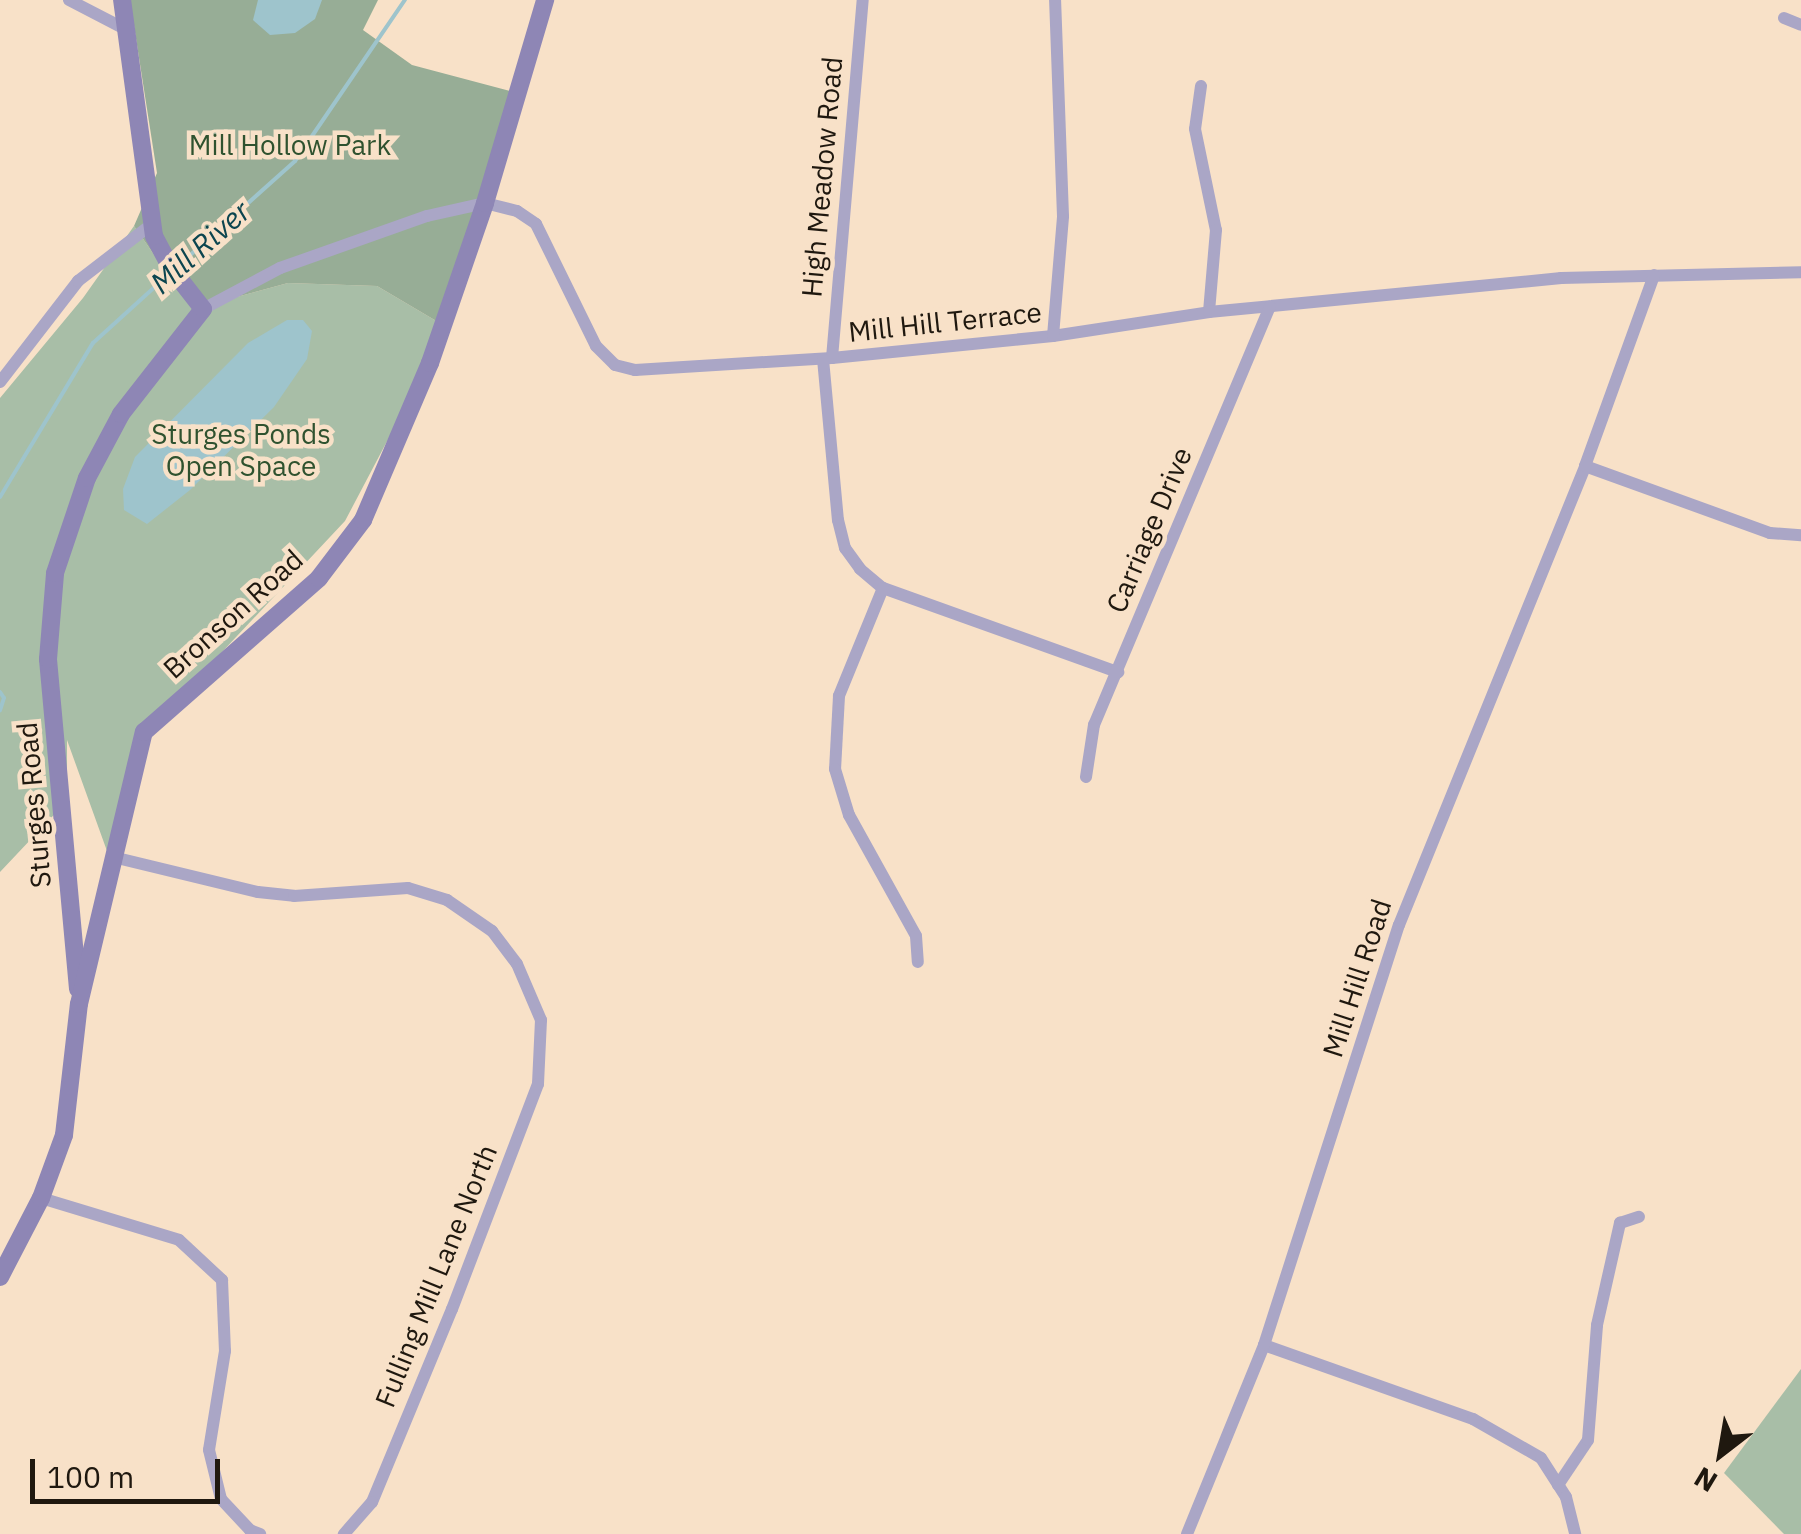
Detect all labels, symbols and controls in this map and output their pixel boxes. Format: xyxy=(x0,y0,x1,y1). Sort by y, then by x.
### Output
street label: High Meadow Road xyxy=(795,55,849,299)
park label: Mill Hollow Park xyxy=(189,128,391,162)
water label: Mill River xyxy=(143,193,257,301)
street label: Mill Hill Terrace xyxy=(847,295,1043,349)
park label: Sturges Ponds Open Space xyxy=(151,417,331,483)
street label: Carriage Drive xyxy=(1099,442,1199,618)
street label: Bronson Road xyxy=(156,543,310,685)
street label: Sturges Road xyxy=(10,721,58,889)
street label: Mill Hill Road xyxy=(1316,895,1398,1061)
street label: Fulling Mill Lane North xyxy=(368,1140,504,1412)
north arrow xyxy=(1671,1404,1771,1504)
scale bar xyxy=(35,1439,225,1501)
text: 100 m xyxy=(47,1457,134,1496)
text: N xyxy=(1687,1459,1724,1501)

